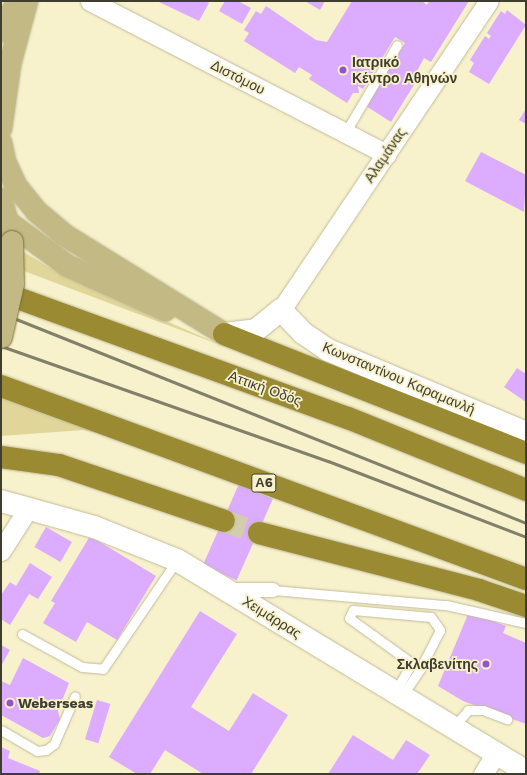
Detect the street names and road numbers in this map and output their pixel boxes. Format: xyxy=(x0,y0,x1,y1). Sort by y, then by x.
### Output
street label: Διστόμου xyxy=(208,56,268,98)
street label: Αλαμάνας xyxy=(360,124,410,186)
street label: Κωνσταντίνου Καραμανλή xyxy=(320,338,478,418)
street label: Αττική Οδός xyxy=(226,367,304,409)
road number: Α6 xyxy=(251,472,277,494)
street label: Χειμάρρας xyxy=(239,592,305,642)

